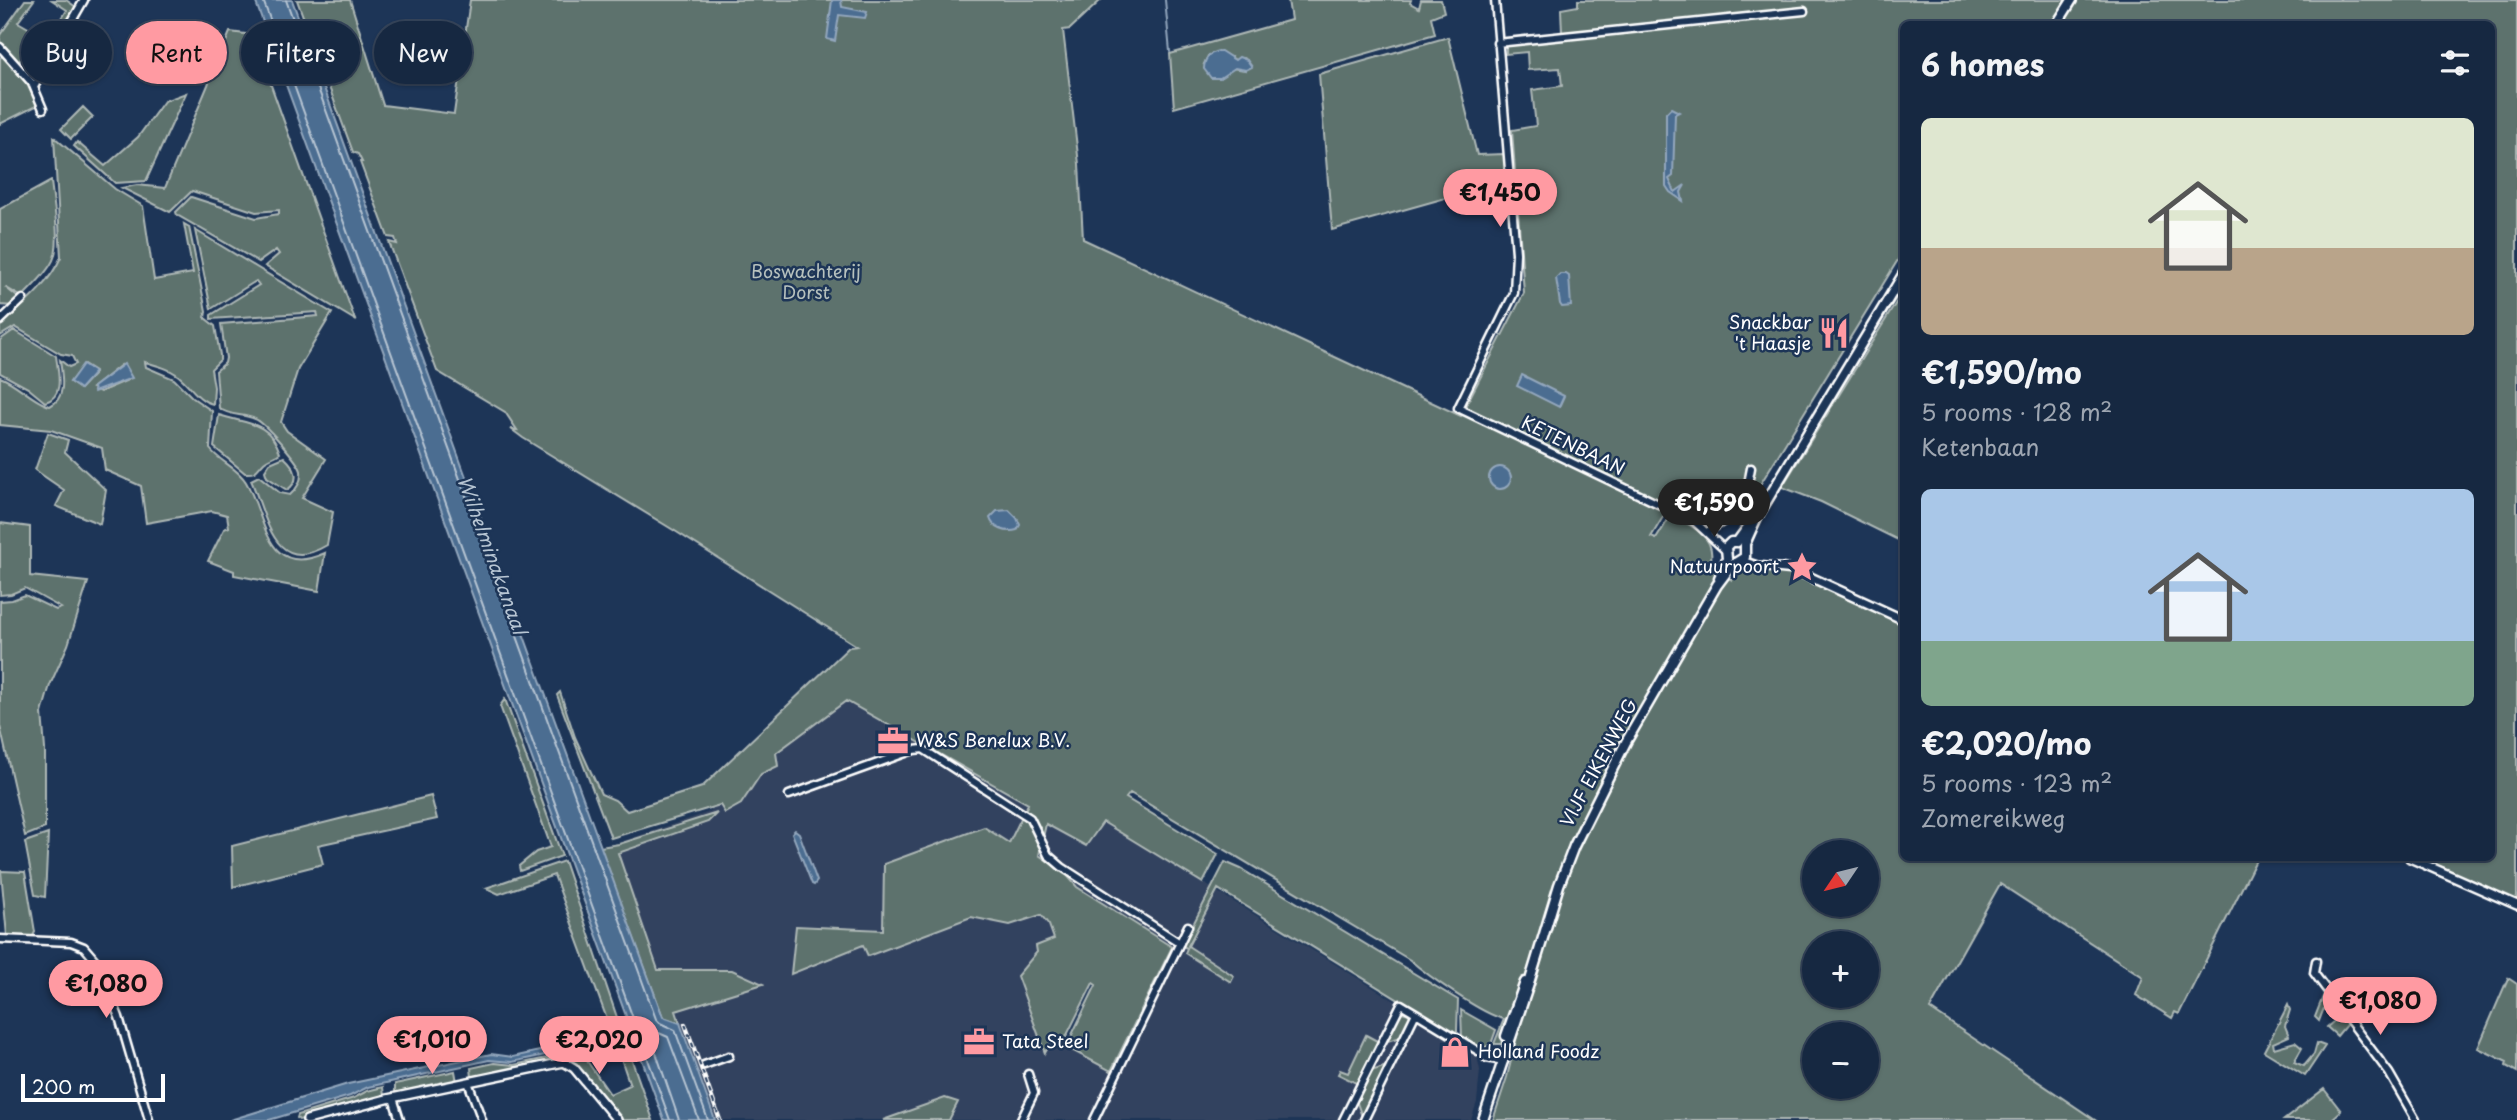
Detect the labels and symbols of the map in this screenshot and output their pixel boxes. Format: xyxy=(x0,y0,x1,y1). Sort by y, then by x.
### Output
pin: €1,450 xyxy=(1443,170,1557,229)
park label: Boswachterij Dorst xyxy=(751,257,861,305)
place label: Snackbar 't Haasje xyxy=(1729,308,1812,356)
restaurant icon: Snackbar 't Haasje xyxy=(1817,316,1851,350)
street label: KETENBAAN xyxy=(1517,408,1630,481)
water label: Wilhelminakanaal xyxy=(451,471,535,640)
pin: €1,590 xyxy=(1657,480,1771,539)
place icon: Natuurpoort xyxy=(1785,550,1819,584)
place label: Natuurpoort xyxy=(1670,552,1779,579)
street label: VIJF EIKENWEG xyxy=(1552,693,1643,831)
office icon: W&S Benelux B.V. xyxy=(876,724,910,758)
place label: W&S Benelux B.V. xyxy=(916,726,1070,753)
north arrow xyxy=(1802,840,1880,917)
pin: €1,080 xyxy=(49,960,163,1020)
pin: €1,080 xyxy=(2323,978,2437,1037)
pin: €1,010 xyxy=(375,1016,489,1076)
pin: €2,020 xyxy=(542,1016,656,1076)
office icon: Tata Steel xyxy=(962,1025,996,1059)
place label: Tata Steel xyxy=(1002,1027,1088,1054)
shop icon: Holland Foodz xyxy=(1438,1035,1472,1069)
place label: Holland Foodz xyxy=(1478,1037,1599,1064)
scale bar xyxy=(21,1071,164,1103)

